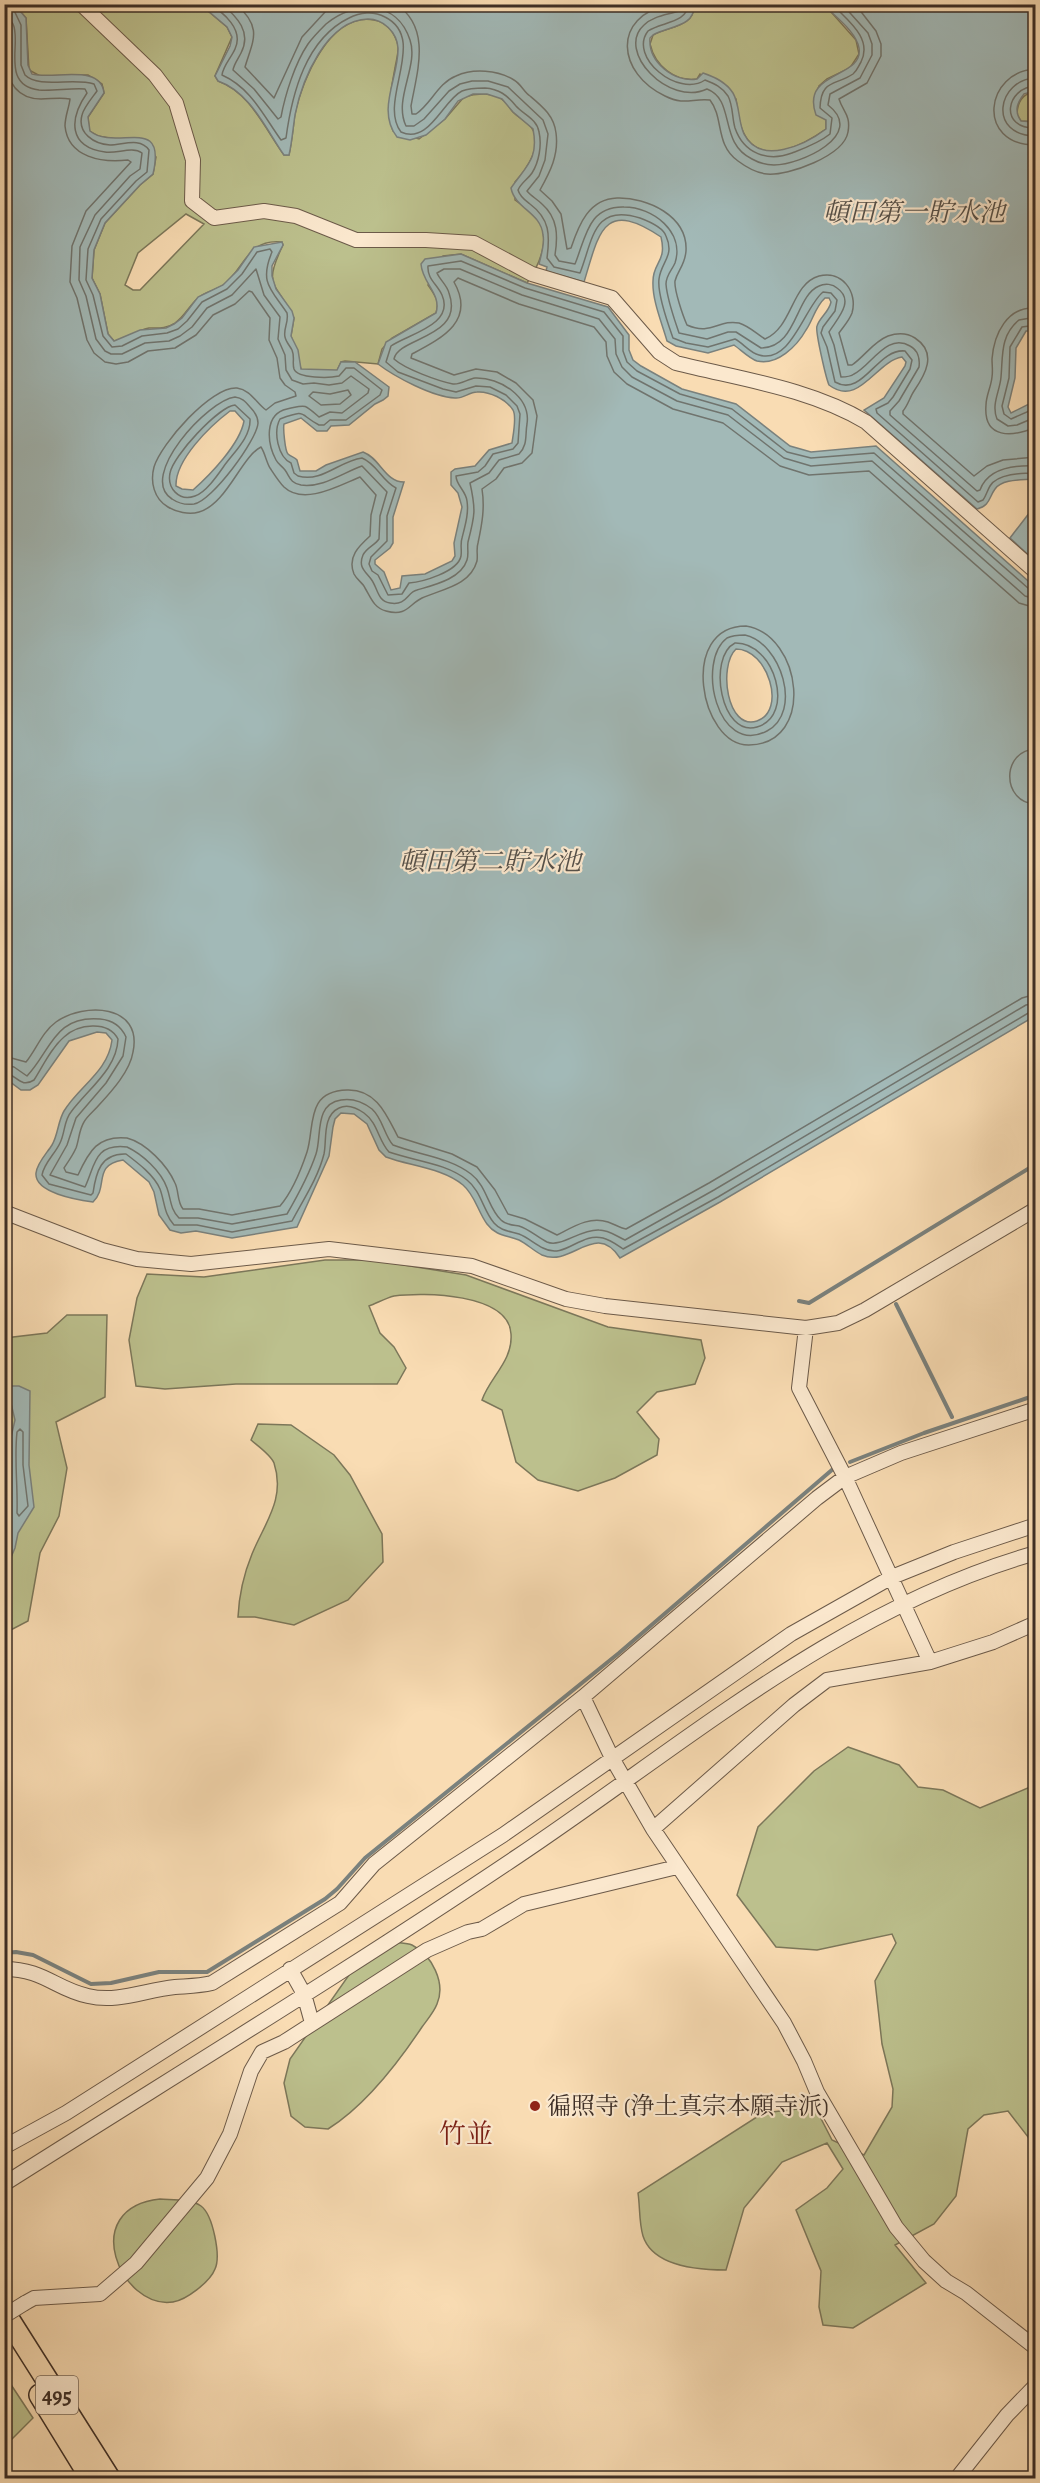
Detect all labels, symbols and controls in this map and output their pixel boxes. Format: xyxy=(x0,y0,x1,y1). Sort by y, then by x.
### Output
water label: 頓田第一貯水池 xyxy=(823,195,1008,230)
water label: 頓田第二貯水池 xyxy=(399,844,584,879)
place label: 徧照寺 (浄土真宗本願寺派) xyxy=(547,2090,829,2122)
marker: 徧照寺 (浄土真宗本願寺派) xyxy=(528,2099,542,2113)
district label: 竹並 xyxy=(439,2116,493,2152)
road number: 495 xyxy=(36,2376,78,2414)

